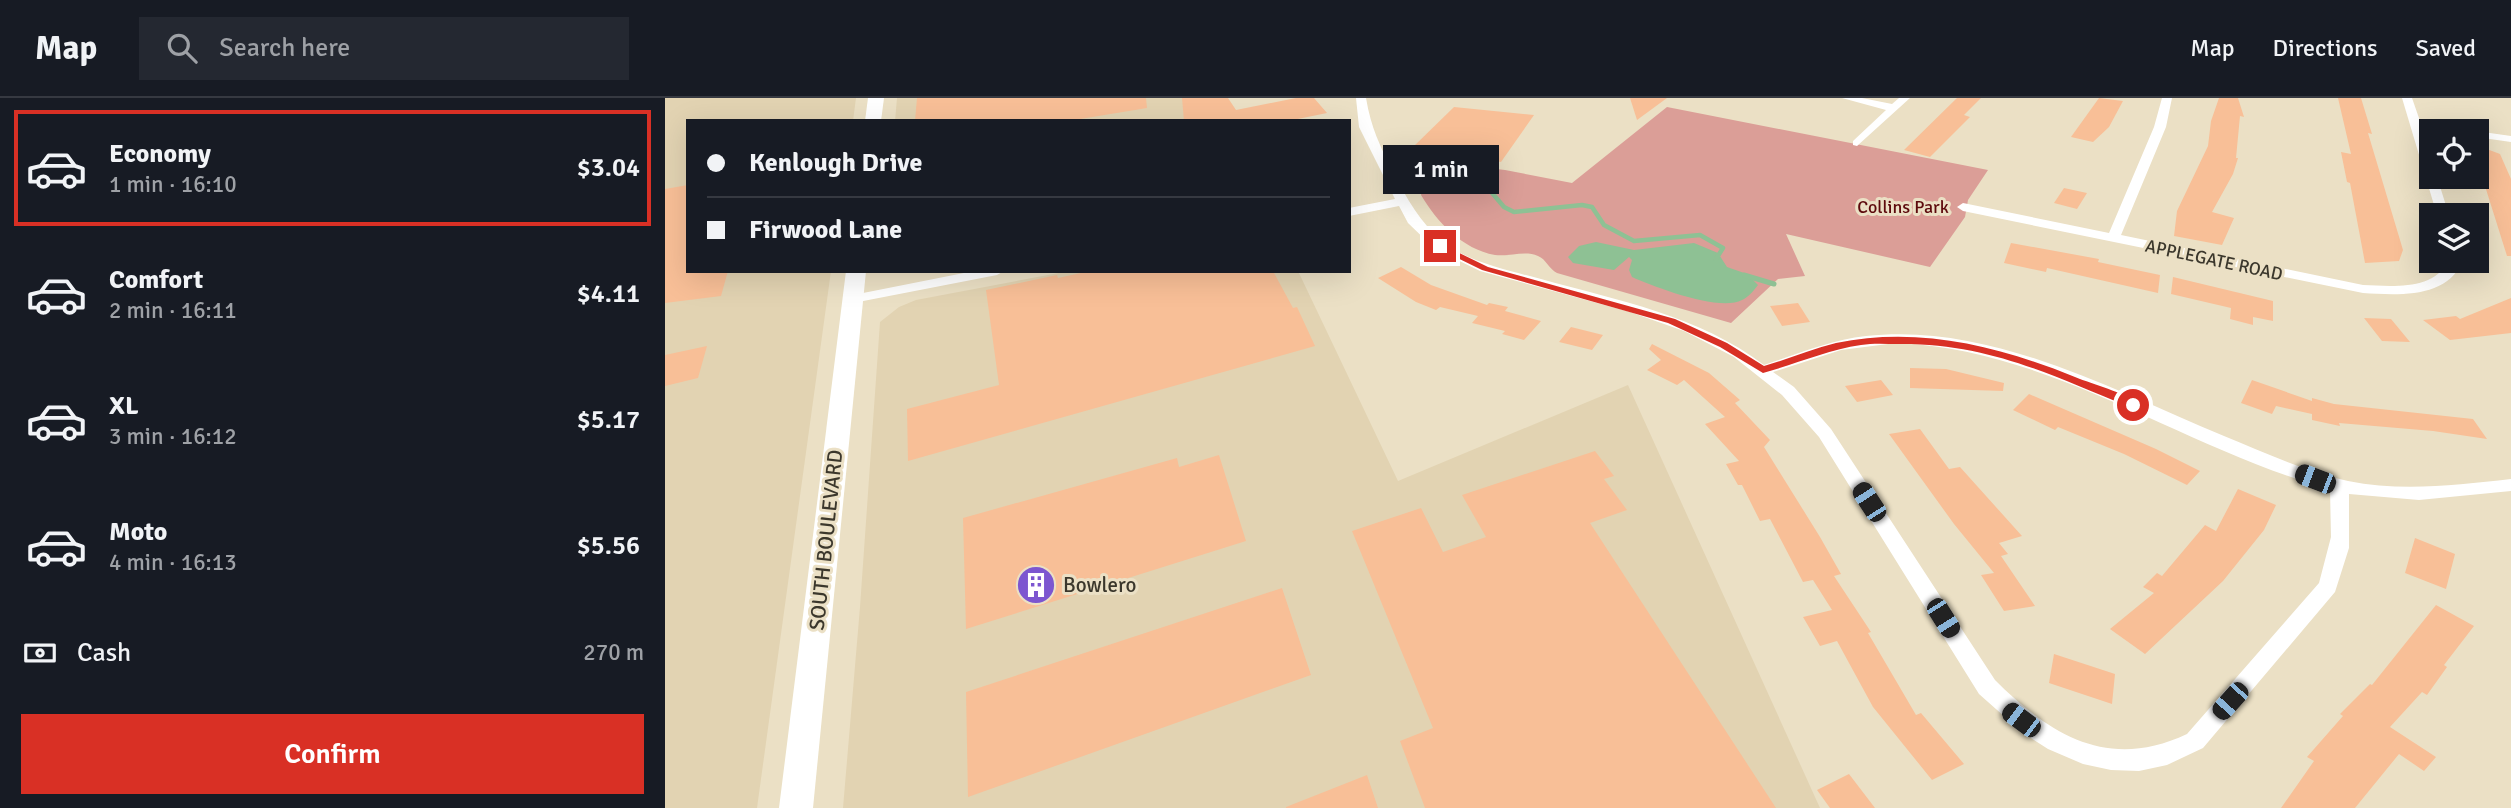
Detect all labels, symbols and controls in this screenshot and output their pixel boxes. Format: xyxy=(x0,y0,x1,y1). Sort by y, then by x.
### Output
search box xyxy=(139,17,629,80)
text: Map xyxy=(35,28,97,69)
icon: search xyxy=(163,29,201,67)
text: Search here xyxy=(219,32,350,64)
text: Map xyxy=(2190,33,2235,63)
text: Directions xyxy=(2273,33,2378,63)
text: Saved xyxy=(2416,33,2476,63)
map controls xyxy=(2419,119,2489,273)
button: locate xyxy=(2419,119,2489,189)
icon: car xyxy=(25,137,88,200)
text: Economy xyxy=(109,138,211,170)
callout: 1 min xyxy=(1382,144,1498,194)
text: Kenlough Drive xyxy=(749,147,922,179)
text: $3.04 xyxy=(577,152,640,184)
text: 1 min xyxy=(1413,155,1469,184)
text: 1 min · 16:10 xyxy=(109,170,237,199)
park label: Collins Park xyxy=(1857,196,1949,218)
button: layers xyxy=(2419,203,2489,273)
text: Firwood Lane xyxy=(749,214,902,246)
route end xyxy=(1424,230,1456,262)
street label: APPLEGATE ROAD xyxy=(2143,235,2285,285)
icon: car xyxy=(25,263,88,326)
text: Comfort xyxy=(109,264,203,296)
text: $4.11 xyxy=(577,278,640,310)
text: 2 min · 16:11 xyxy=(109,296,237,325)
icon: car xyxy=(25,389,88,452)
route start xyxy=(2117,389,2149,421)
text: XL xyxy=(109,390,139,422)
text: $5.17 xyxy=(577,404,640,436)
text: 3 min · 16:12 xyxy=(109,422,237,451)
street label: SOUTH BOULEVARD xyxy=(804,448,848,632)
car xyxy=(2292,462,2339,496)
car xyxy=(1849,479,1890,525)
icon: car xyxy=(25,515,88,578)
text: Moto xyxy=(109,516,167,548)
text: $5.56 xyxy=(577,530,640,562)
text: 4 min · 16:13 xyxy=(109,548,237,577)
building icon: Bowlero xyxy=(1015,564,1057,606)
place label: Bowlero xyxy=(1063,572,1136,598)
car xyxy=(1923,595,1964,641)
icon: cash xyxy=(21,634,59,672)
text: Cash xyxy=(77,637,131,669)
text: 270 m xyxy=(583,638,644,667)
car xyxy=(2209,678,2252,724)
car xyxy=(1998,699,2045,741)
button: Confirm xyxy=(21,714,644,794)

